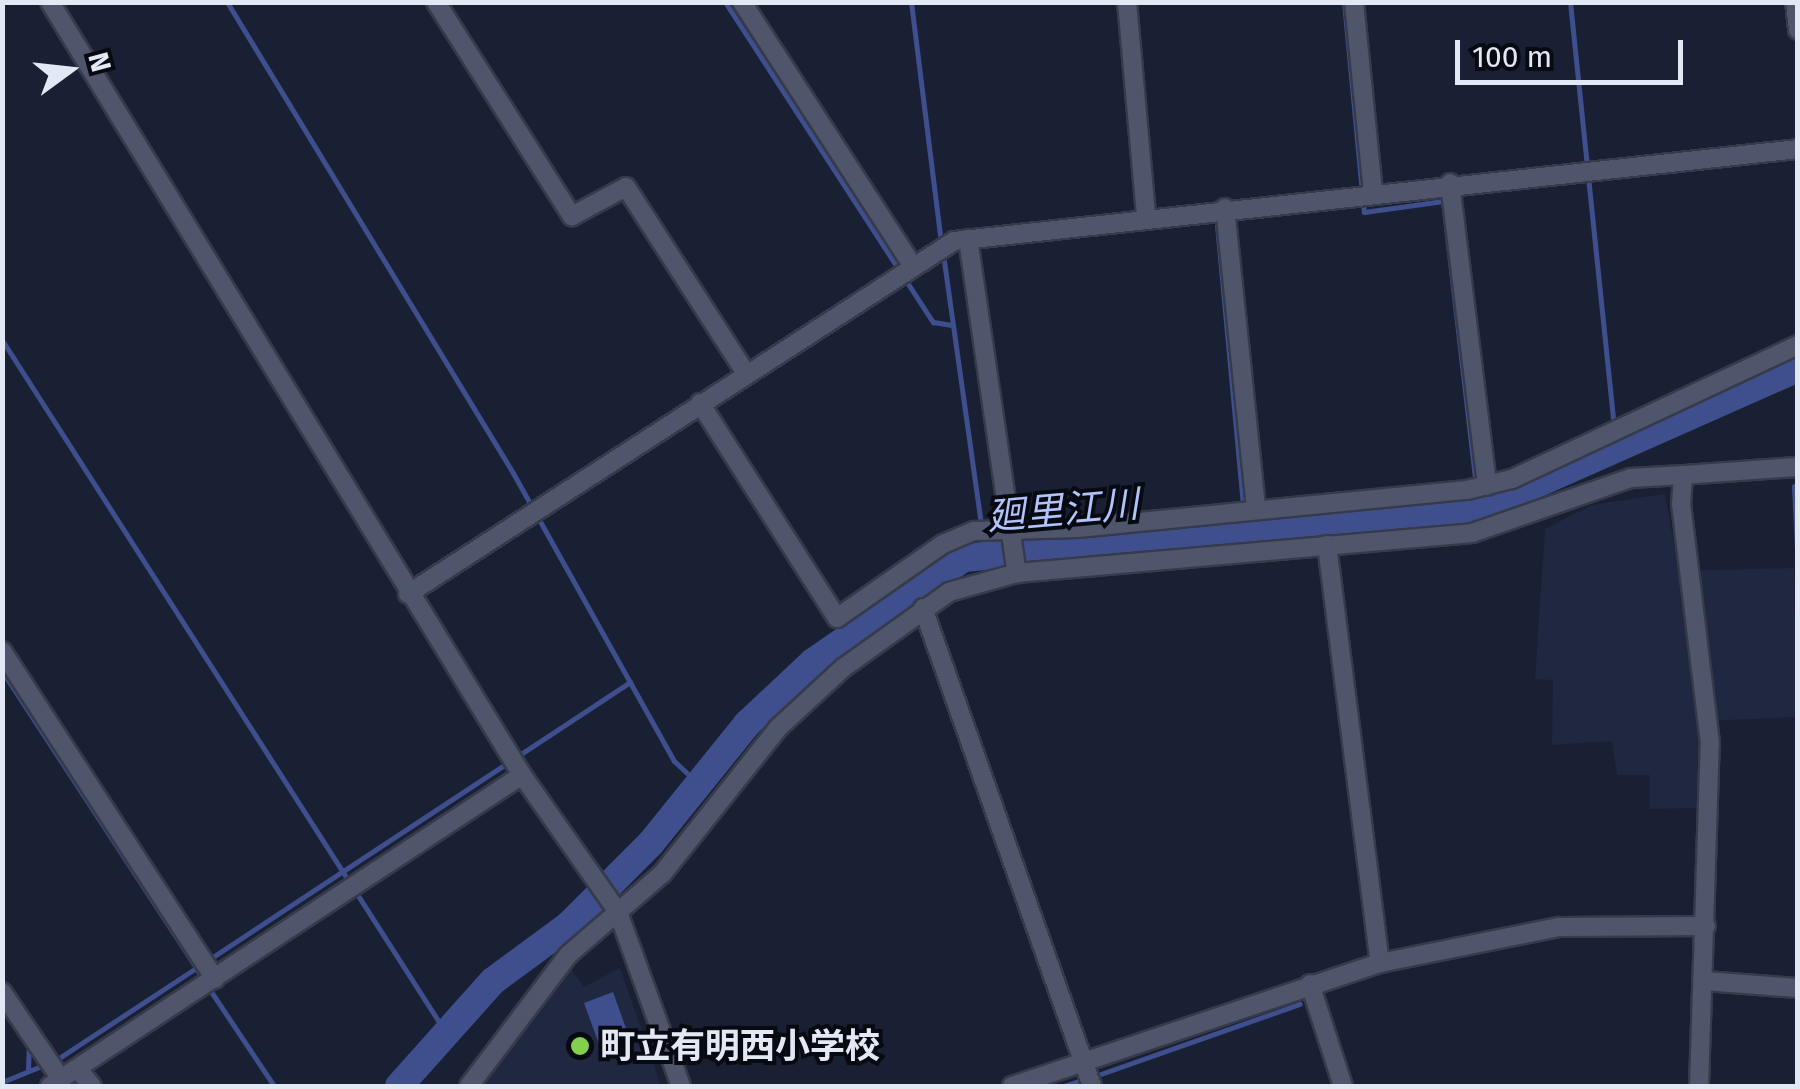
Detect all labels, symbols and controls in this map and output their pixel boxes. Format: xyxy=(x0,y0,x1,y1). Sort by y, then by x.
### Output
north arrow xyxy=(20,20,120,120)
scale bar xyxy=(1460,20,1688,82)
text: 100 m xyxy=(1472,39,1552,75)
text: N xyxy=(81,49,118,75)
water label: 廻里江川 xyxy=(985,482,1141,540)
place label: 町立有明西小学校 xyxy=(600,1025,880,1067)
marker: 町立有明西小学校 xyxy=(569,1035,591,1057)

